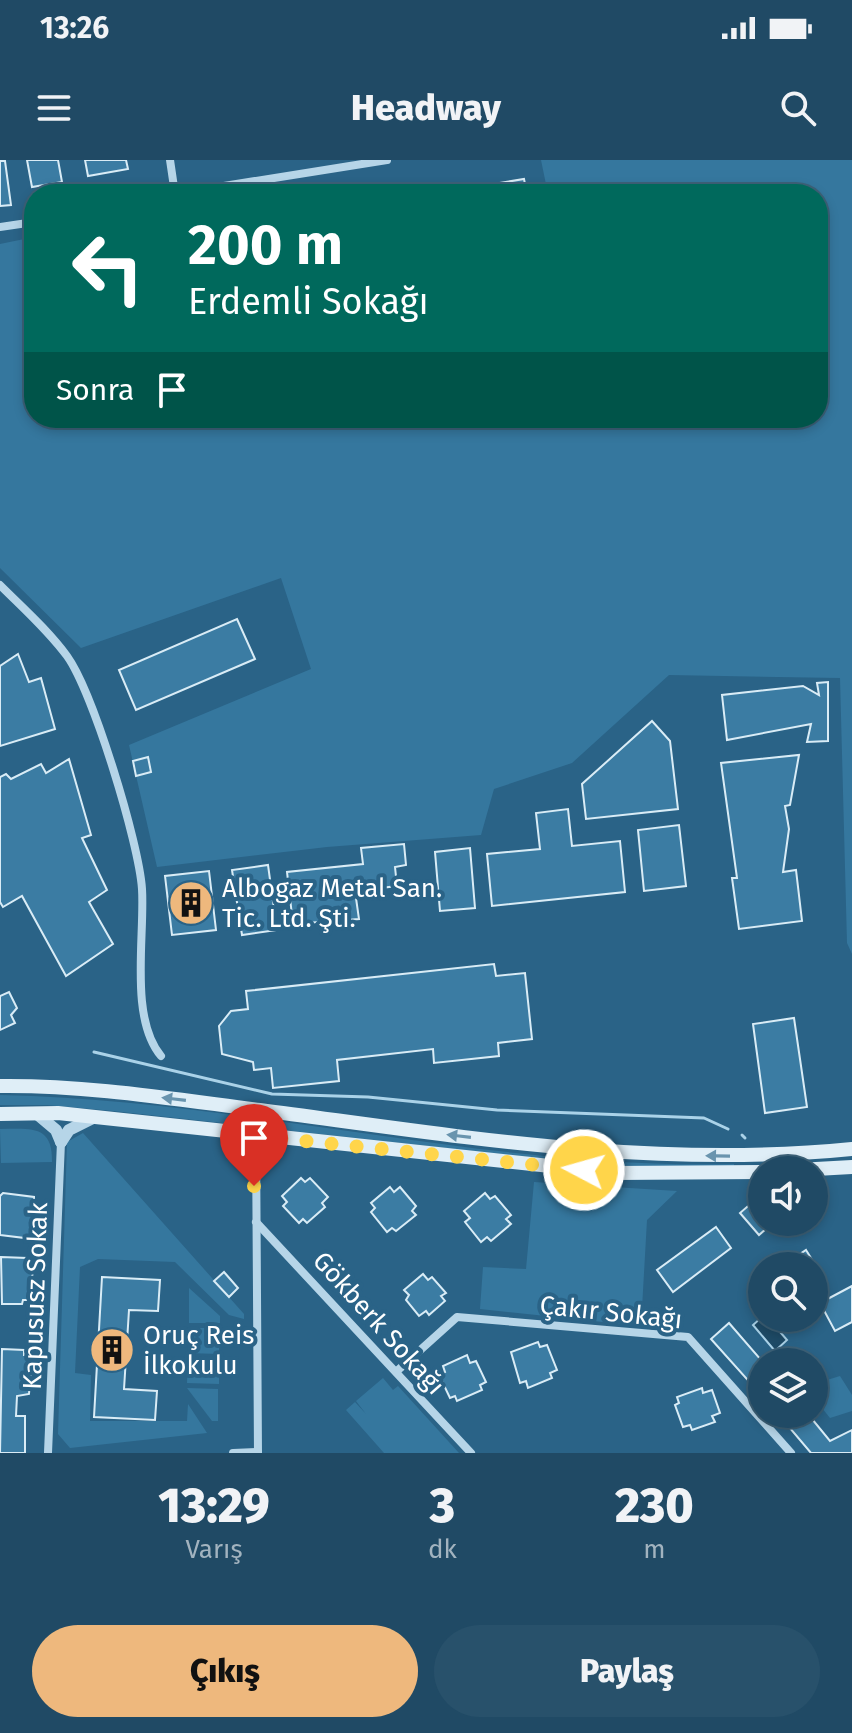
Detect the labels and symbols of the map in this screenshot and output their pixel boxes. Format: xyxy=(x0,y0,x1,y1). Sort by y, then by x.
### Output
place label: Albogaz Metal San. Tic. Ltd. Şti. xyxy=(222,873,442,934)
building icon: Albogaz Metal San. Tic. Ltd. Şti. xyxy=(167,879,215,927)
one-way arrow xyxy=(161,1092,186,1105)
pin xyxy=(220,1104,288,1186)
position arrow xyxy=(542,1128,626,1212)
one-way arrow xyxy=(446,1130,471,1143)
one-way arrow xyxy=(705,1150,730,1162)
street label: Kapususz Sokak xyxy=(17,1201,54,1390)
street label: Gökberk Sokağı xyxy=(306,1245,451,1401)
street label: Çakır Sokağı xyxy=(538,1290,684,1335)
place label: Oruç Reis İlkokulu xyxy=(143,1320,254,1381)
building icon: Oruç Reis İlkokulu xyxy=(88,1326,136,1374)

